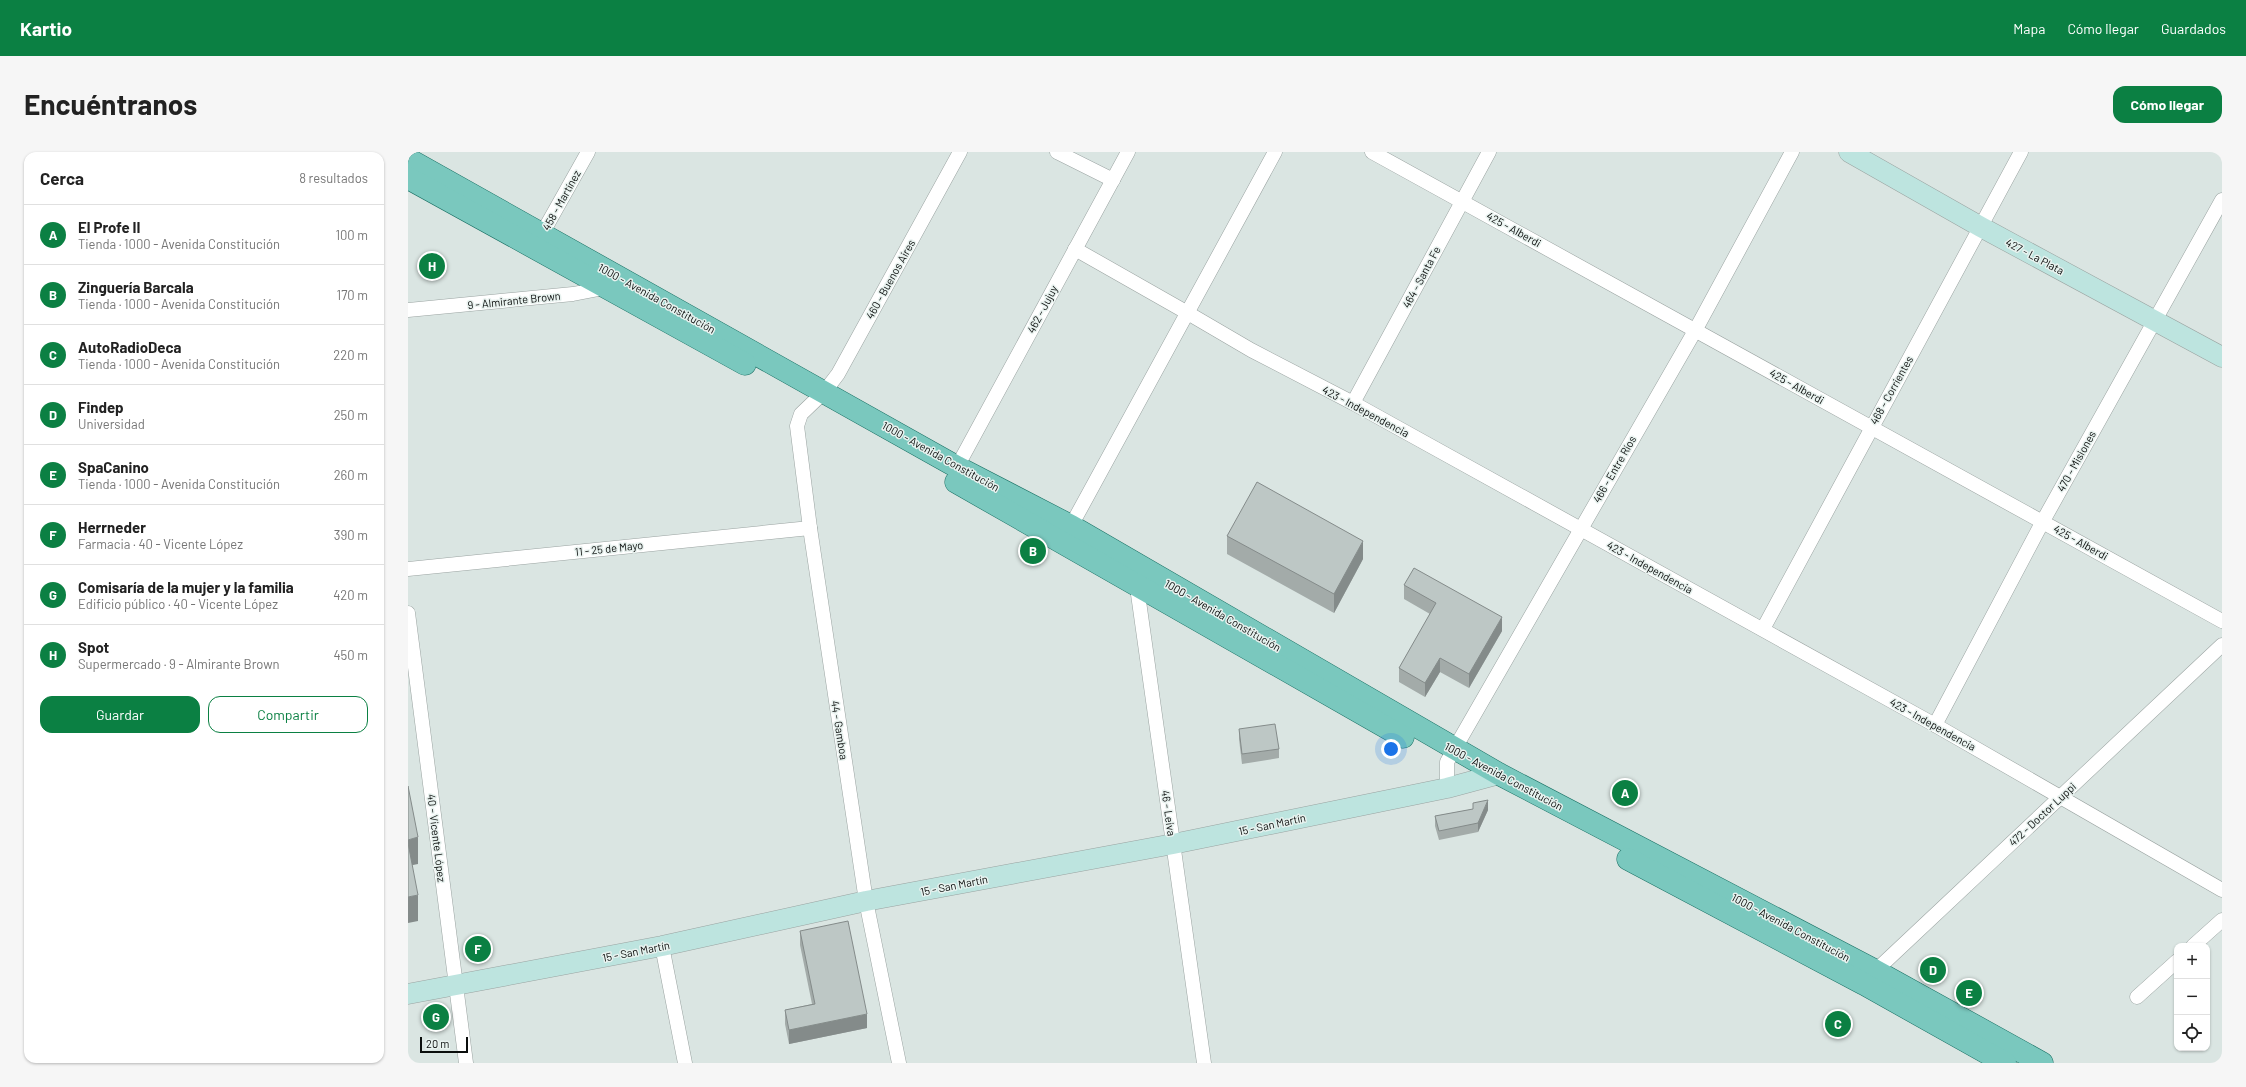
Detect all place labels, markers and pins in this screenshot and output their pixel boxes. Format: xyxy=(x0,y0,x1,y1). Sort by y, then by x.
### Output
pin: H xyxy=(419,251,445,281)
pin: B xyxy=(1020,536,1046,566)
pin: A xyxy=(1612,778,1638,808)
pin: F xyxy=(465,934,491,964)
pin: D xyxy=(1920,955,1946,985)
pin: E xyxy=(1956,978,1982,1008)
pin: G xyxy=(423,1002,449,1032)
pin: C xyxy=(1825,1009,1851,1039)

